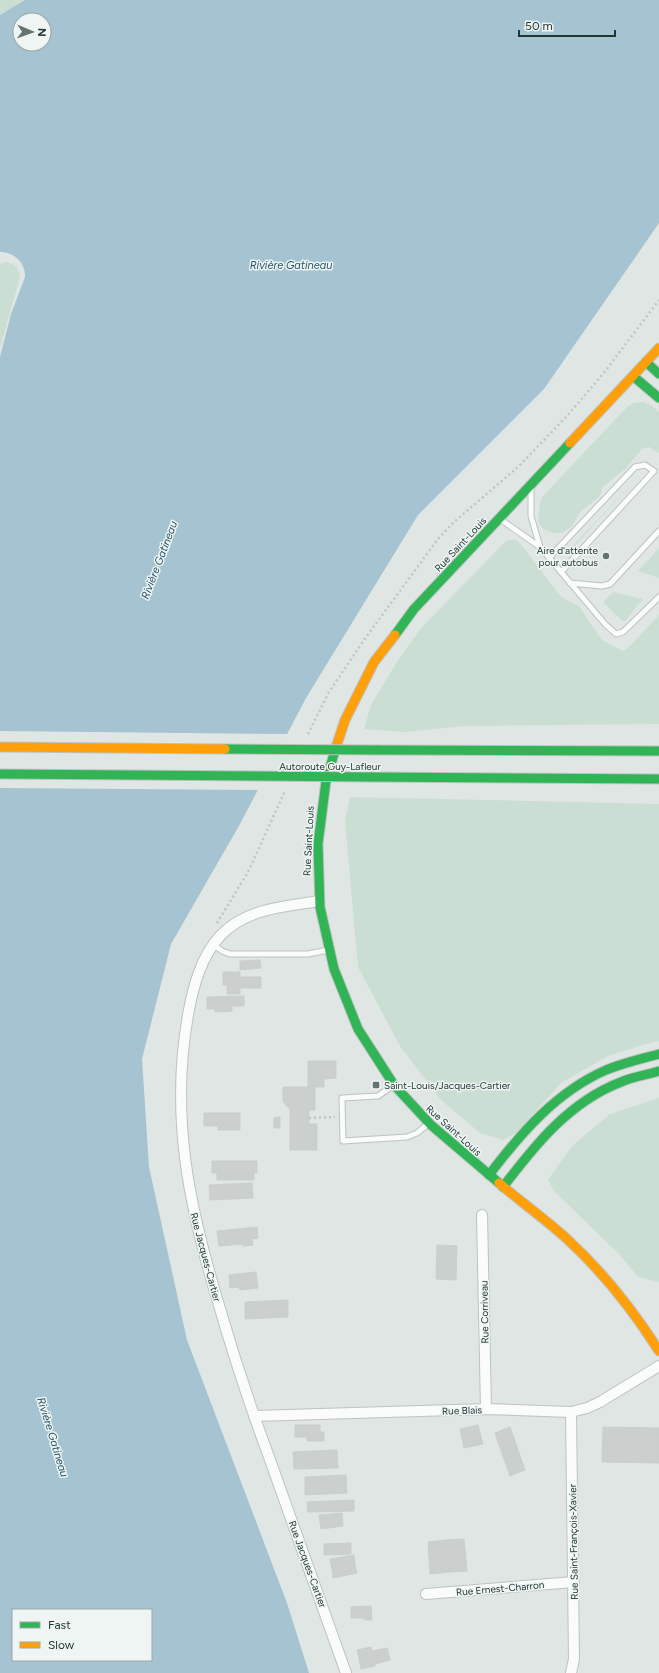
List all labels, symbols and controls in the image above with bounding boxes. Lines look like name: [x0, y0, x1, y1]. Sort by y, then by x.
north arrow: [12, 12, 52, 52]
scale bar: [519, 12, 615, 38]
text: 50 m: [525, 19, 553, 33]
text: N: [35, 28, 48, 37]
water label: Rivière Gatineau: [250, 259, 332, 272]
street label: Rue Saint-Louis: [432, 514, 489, 575]
water label: Rivière Gatineau: [139, 519, 180, 601]
place label: Aire d'attente pour autobus: [537, 544, 599, 569]
marker: Aire d'attente pour autobus: [601, 551, 611, 561]
street label: Autoroute Guy-Lafleur: [279, 760, 381, 773]
street label: Rue Saint-Louis: [300, 805, 317, 877]
place label: Saint-Louis/Jacques-Cartier: [384, 1079, 511, 1092]
marker: Saint-Louis/Jacques-Cartier: [371, 1080, 381, 1090]
street label: Rue Saint-Louis: [423, 1102, 484, 1159]
street label: Rue Jacques-Cartier: [187, 1211, 224, 1304]
street label: Rue Corriveau: [477, 1280, 492, 1344]
water label: Rivière Gatineau: [34, 1396, 71, 1479]
street label: Rue Blais: [442, 1403, 483, 1418]
street label: Rue Saint-François-Xavier: [566, 1483, 581, 1600]
street label: Rue Jacques-Cartier: [286, 1519, 330, 1610]
street label: Rue Ernest-Charron: [455, 1578, 545, 1599]
legend: [12, 1609, 152, 1661]
text: Fast: [48, 1618, 71, 1632]
text: Slow: [48, 1638, 75, 1652]

